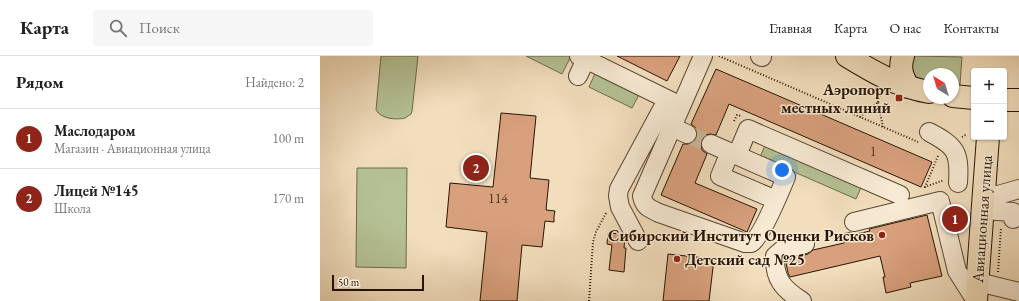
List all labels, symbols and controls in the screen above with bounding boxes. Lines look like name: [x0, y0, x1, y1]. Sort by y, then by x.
search box: [93, 10, 373, 46]
text: Карта: [20, 15, 69, 40]
icon: search: [107, 17, 129, 39]
text: Поиск: [139, 18, 180, 37]
text: Главная: [769, 19, 812, 37]
text: Карта: [834, 19, 867, 37]
text: О нас: [889, 19, 921, 37]
text: Контакты: [943, 19, 999, 37]
north arrow: [923, 68, 959, 104]
map controls: [971, 68, 1007, 140]
button: +: [971, 68, 1007, 104]
text: Рядом: [16, 71, 64, 93]
text: Найдено: 2: [245, 74, 304, 91]
place label: Аэропорт местных линий: [781, 79, 892, 118]
marker: Аэропорт местных линий: [894, 93, 904, 103]
button: −: [971, 104, 1007, 140]
text: Маслодаром: [54, 121, 136, 140]
text: 1: [26, 130, 32, 147]
text: 100 m: [273, 130, 304, 147]
text: Магазин · Авиационная улица: [54, 140, 211, 157]
house number: 1: [870, 142, 876, 160]
pin: 2: [463, 153, 489, 183]
street label: Авиационная улица: [967, 154, 997, 285]
your location: [772, 160, 792, 180]
text: Лицей №145: [54, 181, 139, 200]
house number: 114: [488, 189, 508, 207]
text: 2: [26, 190, 32, 207]
text: 170 m: [273, 190, 304, 207]
text: Школа: [54, 200, 91, 217]
pin: 1: [942, 204, 968, 234]
place label: Сибирский Институт Оценки Рисков: [608, 225, 874, 246]
marker: Сибирский Институт Оценки Рисков: [877, 230, 887, 240]
place label: Детский сад №25: [685, 249, 805, 270]
marker: Детский сад №25: [672, 254, 682, 264]
scale bar: [332, 273, 424, 292]
text: 50 m: [338, 275, 359, 289]

